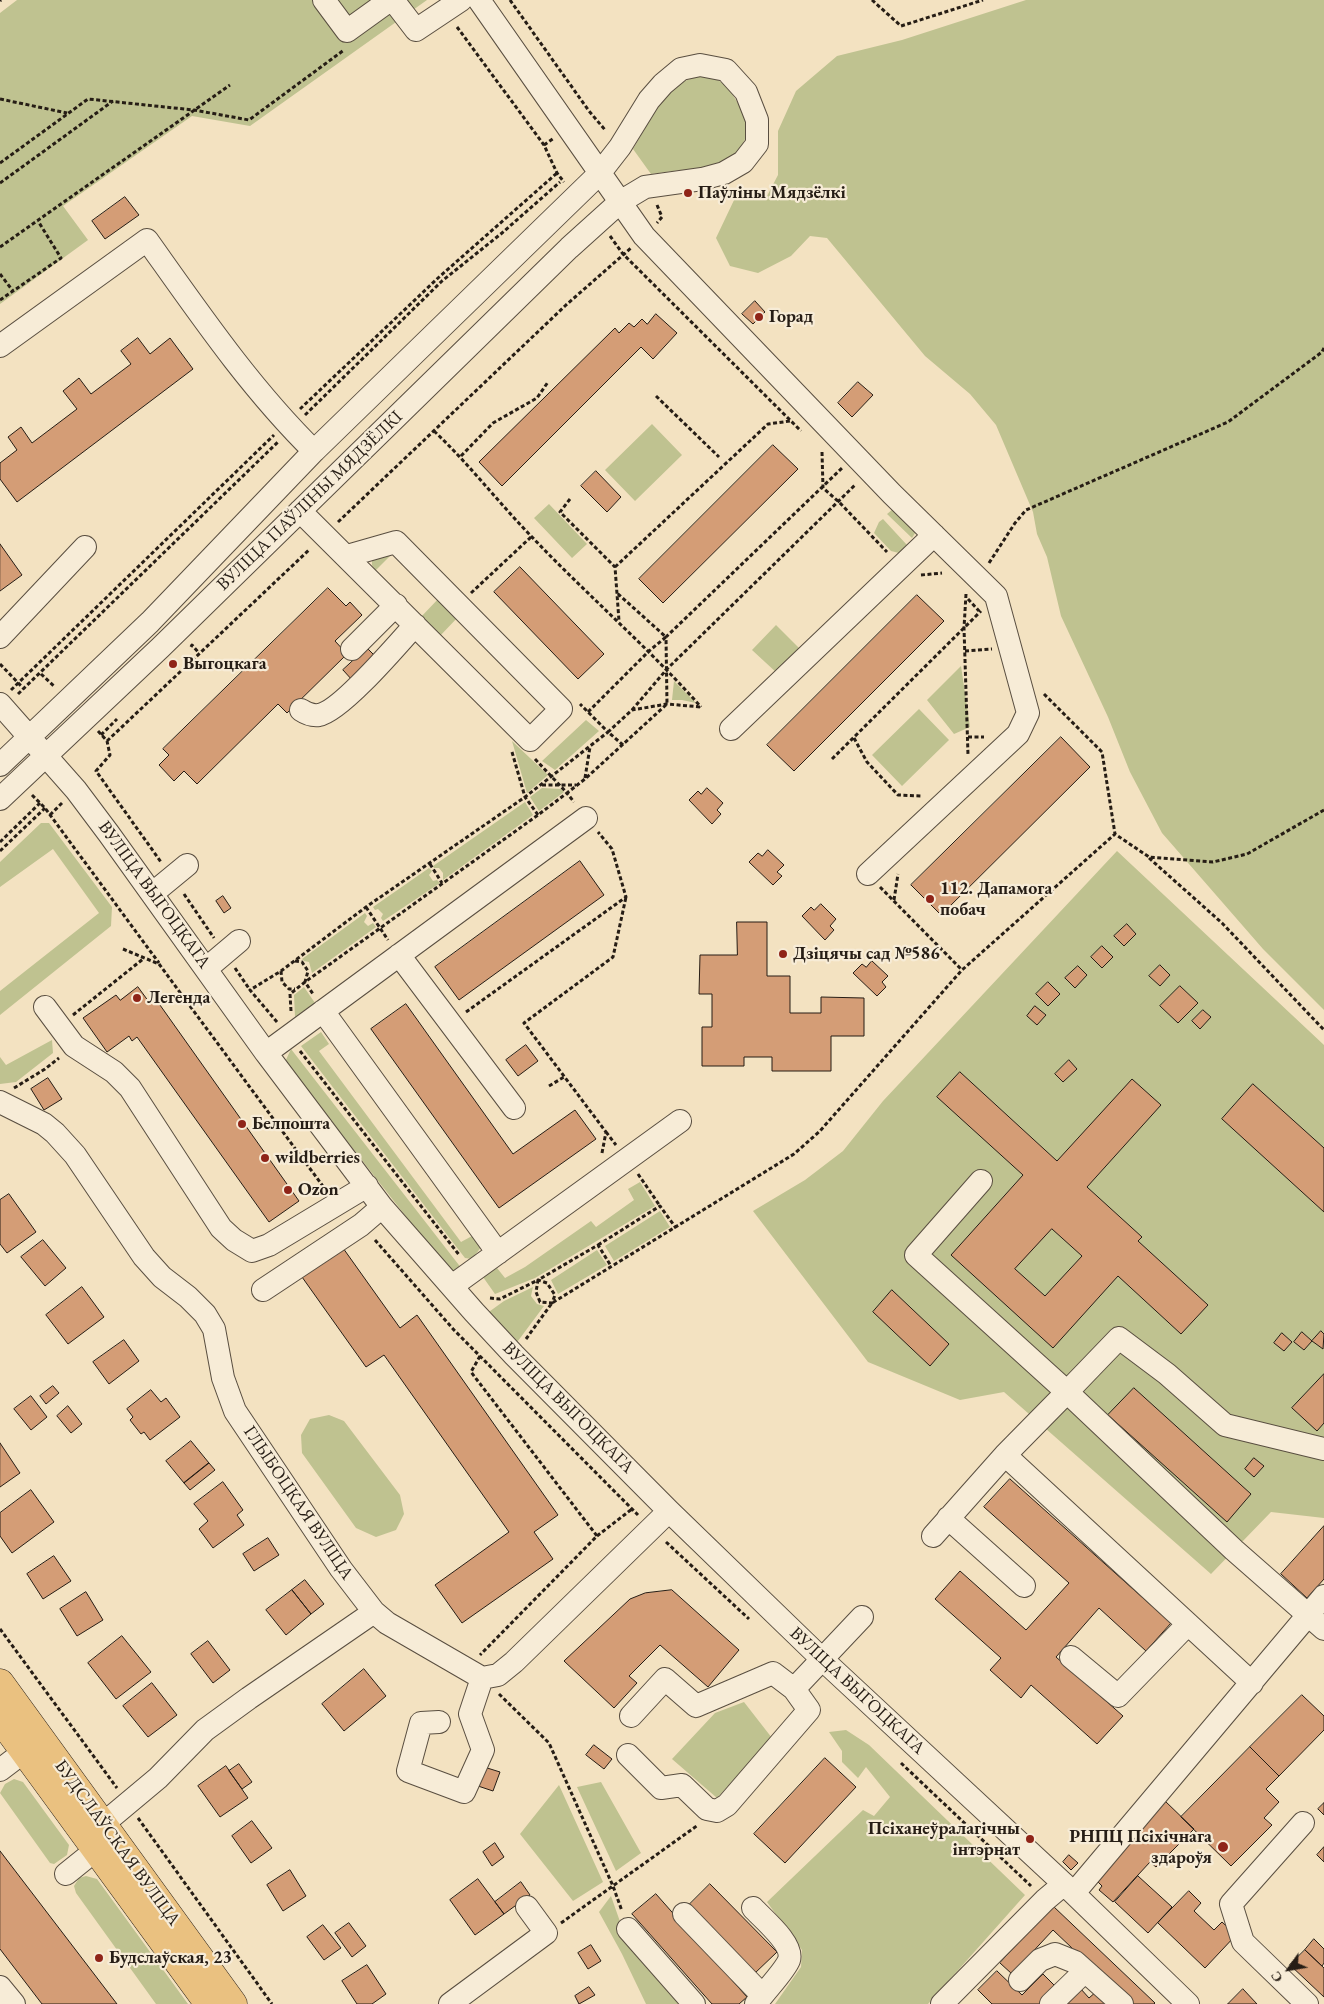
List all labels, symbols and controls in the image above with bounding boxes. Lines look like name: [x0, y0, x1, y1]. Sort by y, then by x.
place label: Паўліны Мядзёлкі: [698, 182, 846, 204]
marker: Паўліны Мядзёлкі: [682, 187, 694, 199]
place label: Горад: [769, 306, 813, 328]
marker: Горад: [753, 311, 765, 323]
street label: ВУЛІЦА ПАЎЛІНЫ МЯДЗЁЛКІ: [213, 406, 407, 596]
place label: Выгоцкага: [183, 653, 267, 675]
marker: Выгоцкага: [167, 658, 179, 670]
street label: ВУЛІЦА ВЫГОЦКАГА: [93, 817, 215, 973]
place label: 112. Дапамога побач: [940, 878, 1052, 921]
marker: 112. Дапамога побач: [924, 893, 936, 905]
place label: Дзіцячы сад №586: [793, 943, 940, 965]
marker: Дзіцячы сад №586: [777, 948, 789, 960]
place label: Легенда: [147, 987, 210, 1009]
marker: Легенда: [131, 992, 143, 1004]
place label: Белпошта: [252, 1113, 330, 1135]
marker: Белпошта: [236, 1118, 248, 1130]
place label: wildberries: [275, 1147, 360, 1169]
marker: wildberries: [259, 1152, 271, 1164]
place label: Ozon: [298, 1179, 339, 1201]
marker: Ozon: [282, 1184, 294, 1196]
street label: ВУЛІЦА ВЫГОЦКАГА: [498, 1338, 638, 1478]
street label: ГЛЫБОЦКАЯ ВУЛІЦА: [238, 1422, 358, 1584]
street label: ВУЛІЦА ВЫГОЦКАГА: [785, 1623, 929, 1759]
street label: БУДСЛАЎСКАЯ ВУЛІЦА: [50, 1756, 184, 1930]
place label: Псіханеўралагічны інтэрнат: [868, 1818, 1020, 1860]
place label: РНПЦ Псіхічнага здароўя: [1069, 1826, 1212, 1868]
marker: Псіханеўралагічны інтэрнат: [1024, 1833, 1036, 1845]
marker: РНПЦ Псіхічнага здароўя: [1216, 1840, 1230, 1854]
north arrow: [1264, 1944, 1314, 1994]
place label: Будслаўская, 23: [109, 1947, 232, 1969]
marker: Будслаўская, 23: [93, 1952, 105, 1964]
text: С: [1266, 1968, 1287, 1986]

